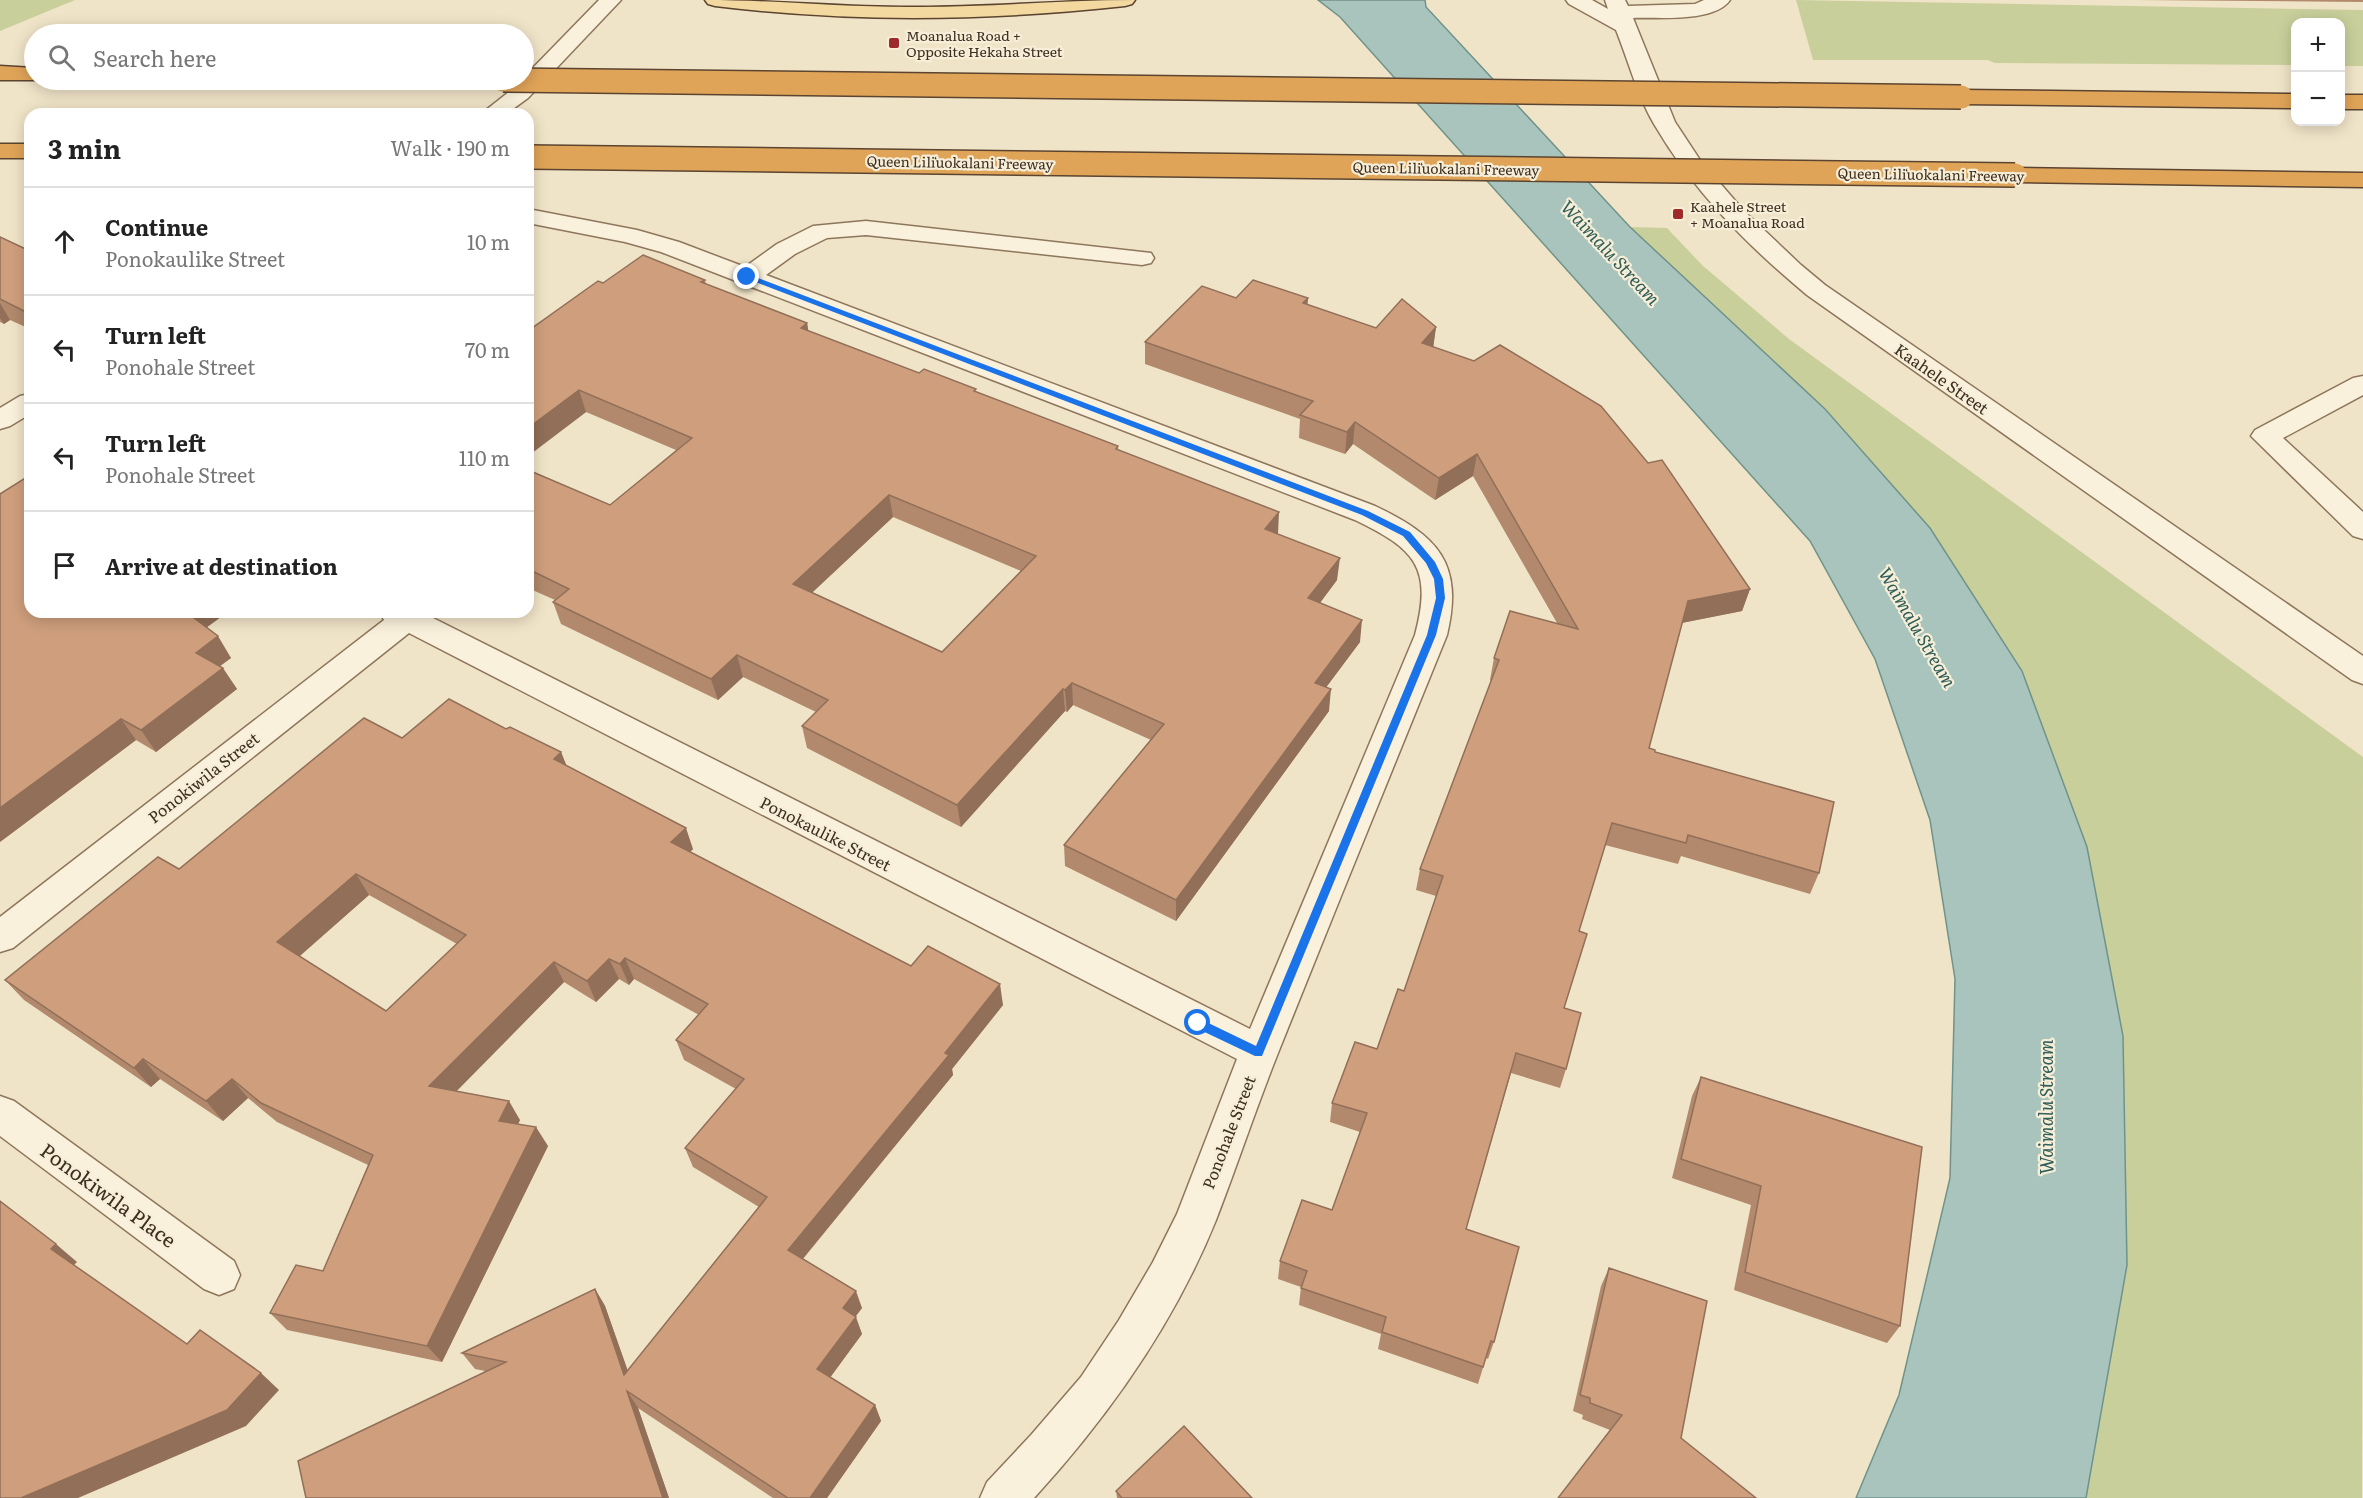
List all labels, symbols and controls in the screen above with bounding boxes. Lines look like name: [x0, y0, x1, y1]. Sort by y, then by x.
map controls: [2291, 18, 2345, 126]
button: +: [2291, 18, 2345, 72]
search box: [24, 24, 534, 90]
place label: Moanalua Road + Opposite Hekaha Street: [906, 25, 1063, 61]
marker: Moanalua Road + Opposite Hekaha Street: [887, 36, 901, 50]
icon: search: [45, 41, 78, 74]
text: Search here: [93, 41, 216, 74]
button: −: [2291, 72, 2345, 126]
text: 3 min: [48, 128, 121, 167]
text: Walk · 190 m: [391, 132, 510, 162]
street label: Queen Liliʻuokalani Freeway: [867, 150, 1054, 174]
street label: Queen Liliʻuokalani Freeway: [1353, 156, 1540, 180]
street label: Queen Liliʻuokalani Freeway: [1838, 162, 2025, 186]
water label: Waimalu Stream: [1555, 193, 1667, 311]
place label: Kaahele Street + Moanalua Road: [1690, 196, 1805, 232]
marker: Kaahele Street + Moanalua Road: [1671, 207, 1685, 221]
text: Continue: [105, 210, 208, 243]
icon: ahead: [48, 225, 81, 258]
text: 10 m: [467, 226, 510, 256]
text: Ponokaulike Street: [105, 243, 285, 273]
route end: [733, 263, 759, 289]
text: Turn left: [105, 318, 206, 351]
icon: left: [48, 333, 81, 366]
text: 70 m: [465, 334, 510, 364]
street label: Kaahele Street: [1890, 337, 1994, 420]
text: Ponohale Street: [105, 351, 255, 381]
text: Turn left: [105, 426, 206, 459]
icon: left: [48, 441, 81, 474]
text: 110 m: [459, 442, 510, 472]
text: Ponohale Street: [105, 459, 255, 489]
icon: arrive: [48, 549, 81, 582]
text: Arrive at destination: [105, 549, 338, 582]
water label: Waimalu Stream: [1873, 562, 1964, 692]
street label: Ponokiwila Street: [142, 726, 264, 828]
street label: Ponokaulike Street: [756, 790, 896, 877]
route start: [1184, 1009, 1210, 1035]
water label: Waimalu Stream: [2032, 1039, 2059, 1175]
street label: Ponohale Street: [1195, 1071, 1261, 1192]
street label: Ponokiwila Place: [35, 1134, 183, 1254]

